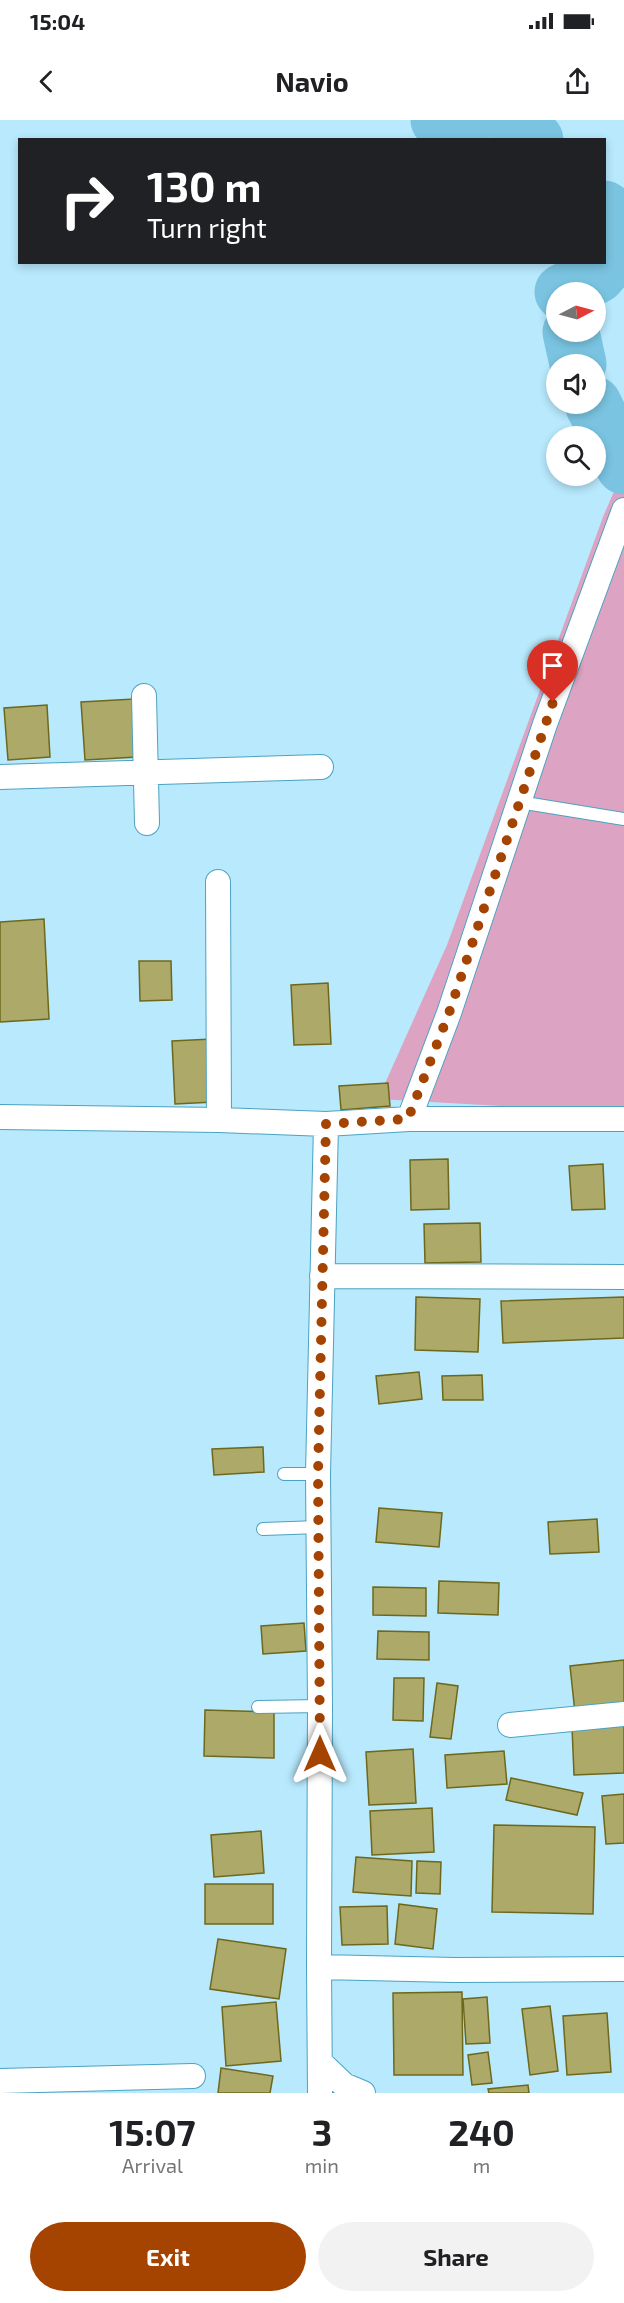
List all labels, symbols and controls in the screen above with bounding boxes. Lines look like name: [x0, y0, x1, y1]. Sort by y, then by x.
text: 15:04: [30, 8, 85, 34]
icon: back: [30, 65, 63, 98]
text: Navio: [275, 65, 349, 97]
icon: share: [561, 65, 594, 98]
text: 130 m: [147, 160, 262, 210]
icon: right: [48, 162, 126, 240]
text: Turn right: [147, 211, 267, 243]
north arrow: [546, 282, 606, 342]
map controls: [546, 282, 606, 486]
button: sound: [546, 354, 606, 414]
button: search: [546, 426, 606, 486]
pin: [527, 640, 578, 702]
icon: arrive: [536, 649, 569, 682]
position arrow: [288, 1722, 352, 1786]
text: 15:07: [109, 2110, 196, 2153]
text: 3: [312, 2110, 332, 2153]
text: 240: [448, 2110, 515, 2153]
text: Arrival: [122, 2153, 183, 2177]
text: min: [305, 2153, 339, 2177]
text: m: [473, 2153, 490, 2177]
button: Exit: [30, 2222, 306, 2291]
button: Share: [318, 2222, 594, 2291]

